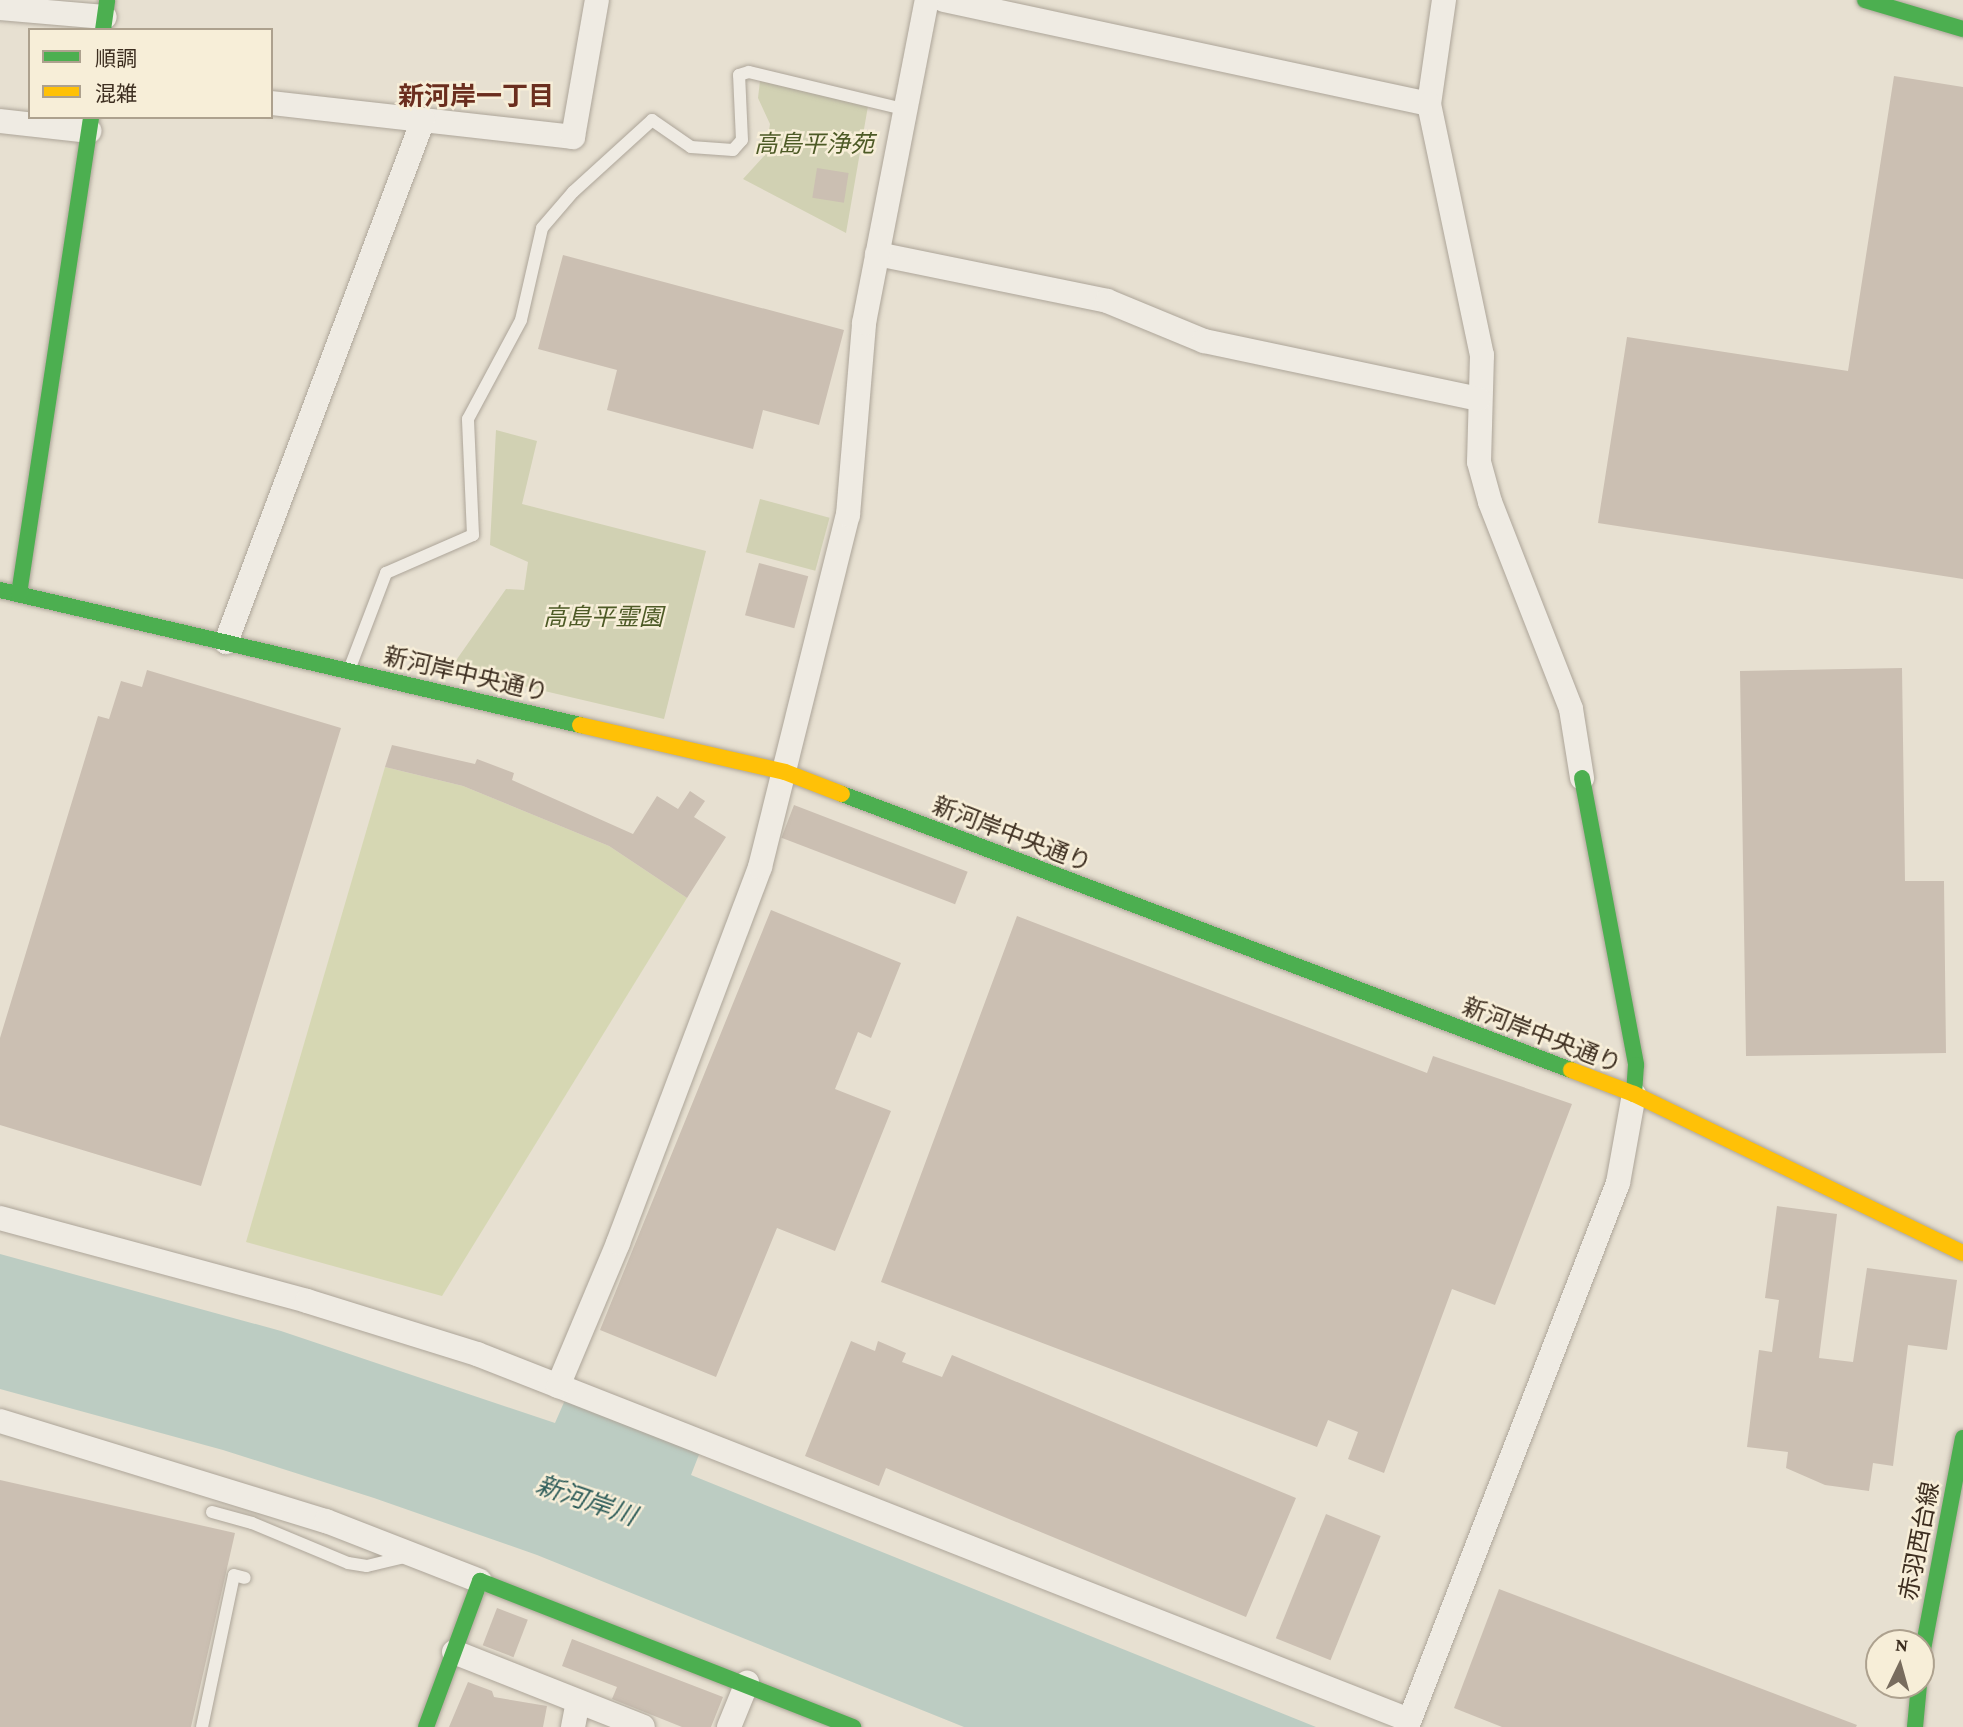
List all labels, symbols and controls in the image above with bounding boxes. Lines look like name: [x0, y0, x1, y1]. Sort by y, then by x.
legend: [28, 28, 273, 119]
text: 順調: [95, 47, 137, 71]
district label: 新河岸一丁目: [398, 81, 554, 113]
text: 混雑: [95, 82, 137, 106]
park label: 高島平浄苑: [754, 130, 874, 158]
park label: 高島平霊園: [543, 603, 663, 631]
street label: 新河岸中央通り: [381, 641, 551, 707]
street label: 新河岸中央通り: [928, 790, 1096, 878]
street label: 新河岸中央通り: [1458, 991, 1626, 1079]
water label: 新河岸川: [532, 1469, 640, 1533]
street label: 赤羽西台線: [1893, 1479, 1945, 1603]
north arrow: [1865, 1629, 1935, 1699]
text: N: [1894, 1634, 1909, 1656]

